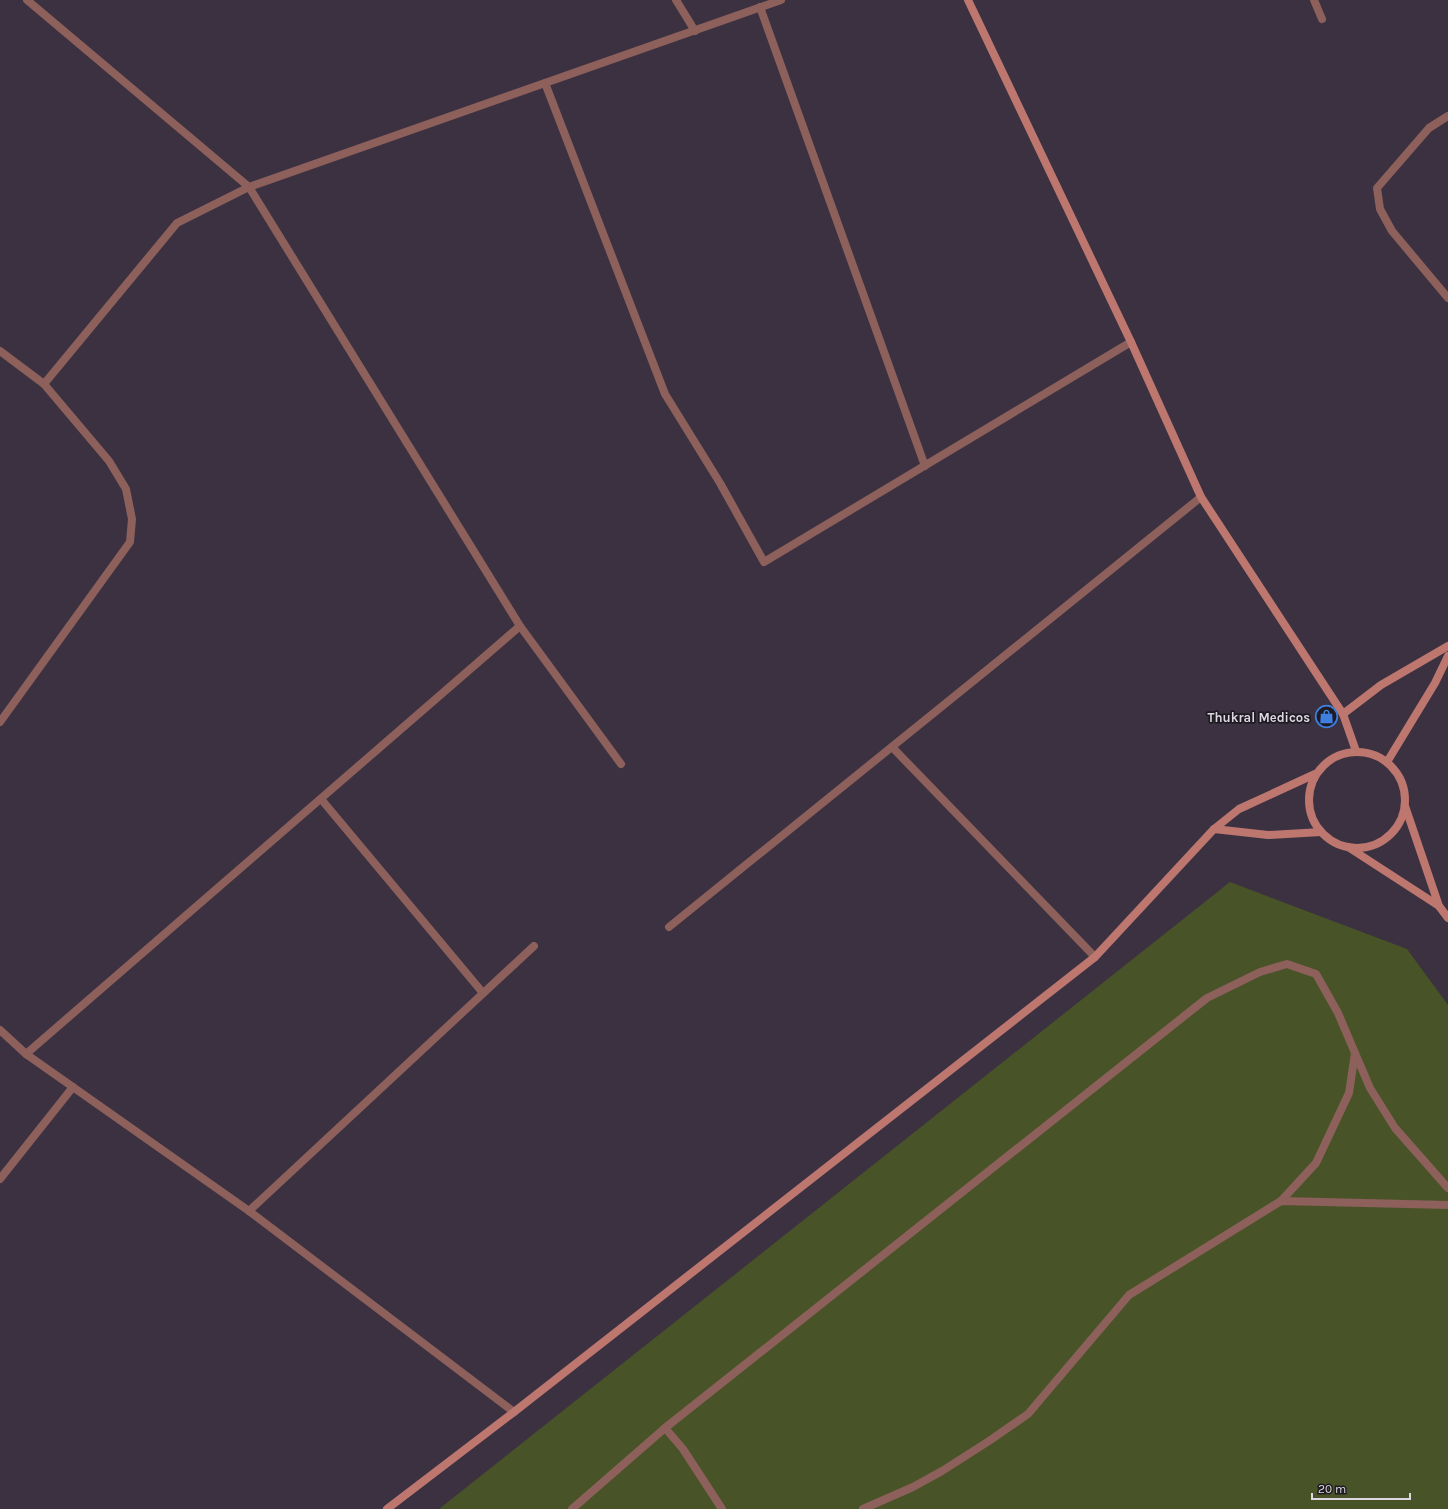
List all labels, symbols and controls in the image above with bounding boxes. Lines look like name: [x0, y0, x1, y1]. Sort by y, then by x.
shop icon: Thukral Medicos: [1313, 704, 1339, 730]
place label: Thukral Medicos: [1208, 710, 1310, 725]
scale bar: [1312, 1475, 1410, 1501]
text: 20 m: [1318, 1482, 1346, 1496]

